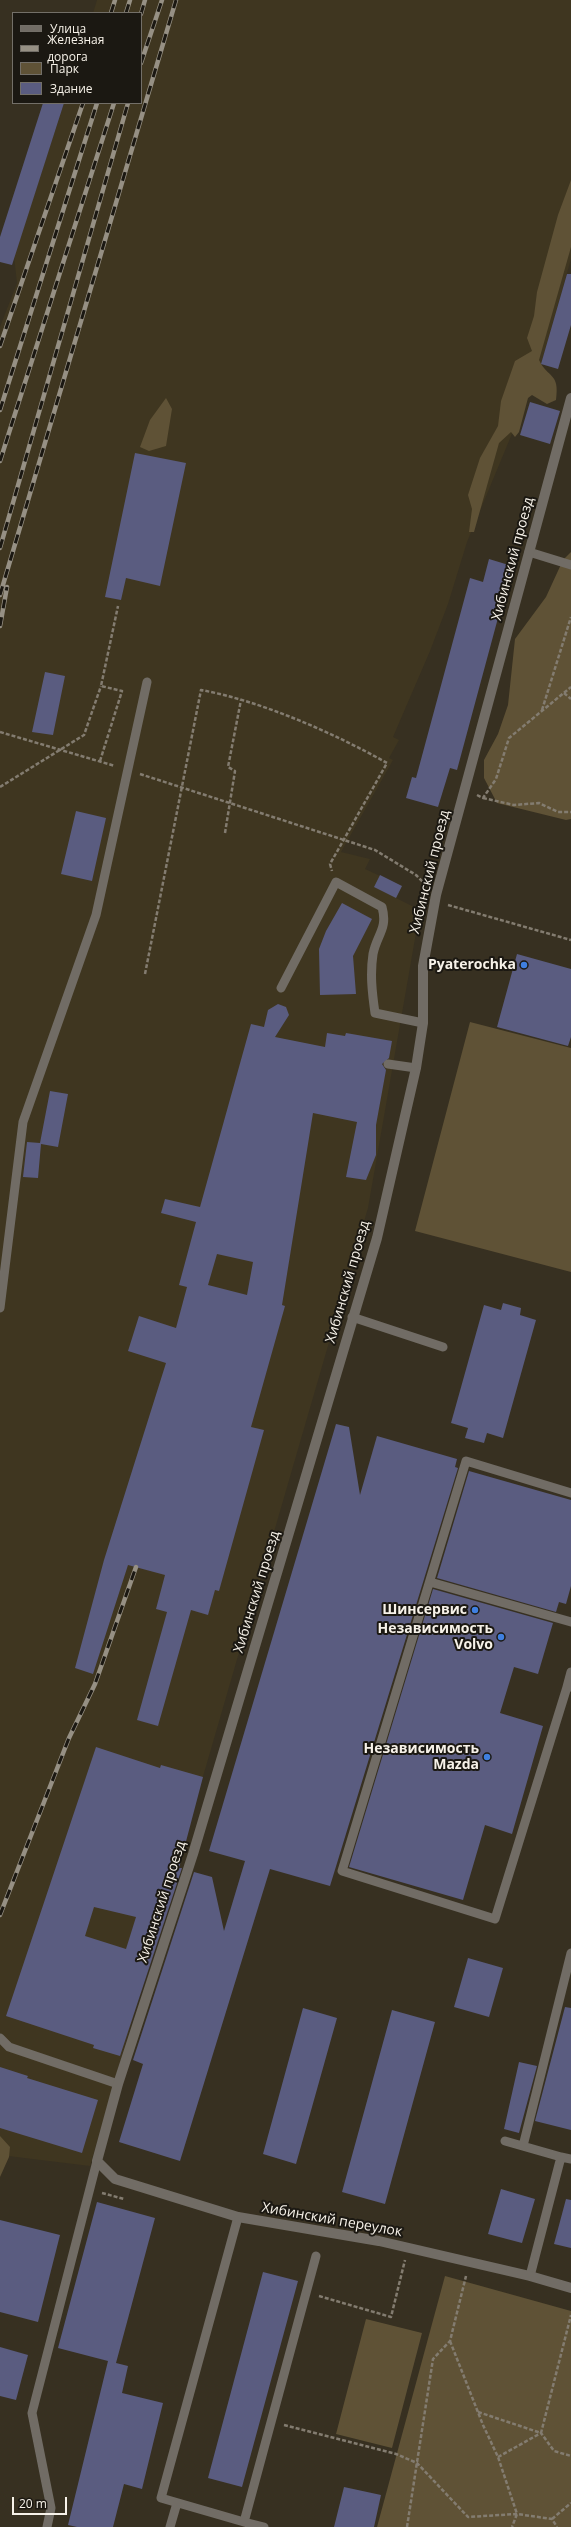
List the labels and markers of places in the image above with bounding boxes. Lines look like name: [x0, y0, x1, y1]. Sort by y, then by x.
place label: Pyaterochka: [428, 957, 516, 973]
marker: Pyaterochka: [519, 960, 529, 970]
place label: Шинсервис: [382, 1602, 467, 1618]
marker: Шинсервис: [470, 1605, 480, 1615]
place label: Независимость Volvo: [378, 1621, 493, 1654]
marker: Независимость Volvo: [496, 1632, 506, 1642]
place label: Независимость Mazda: [364, 1741, 479, 1774]
marker: Независимость Mazda: [482, 1752, 492, 1762]

